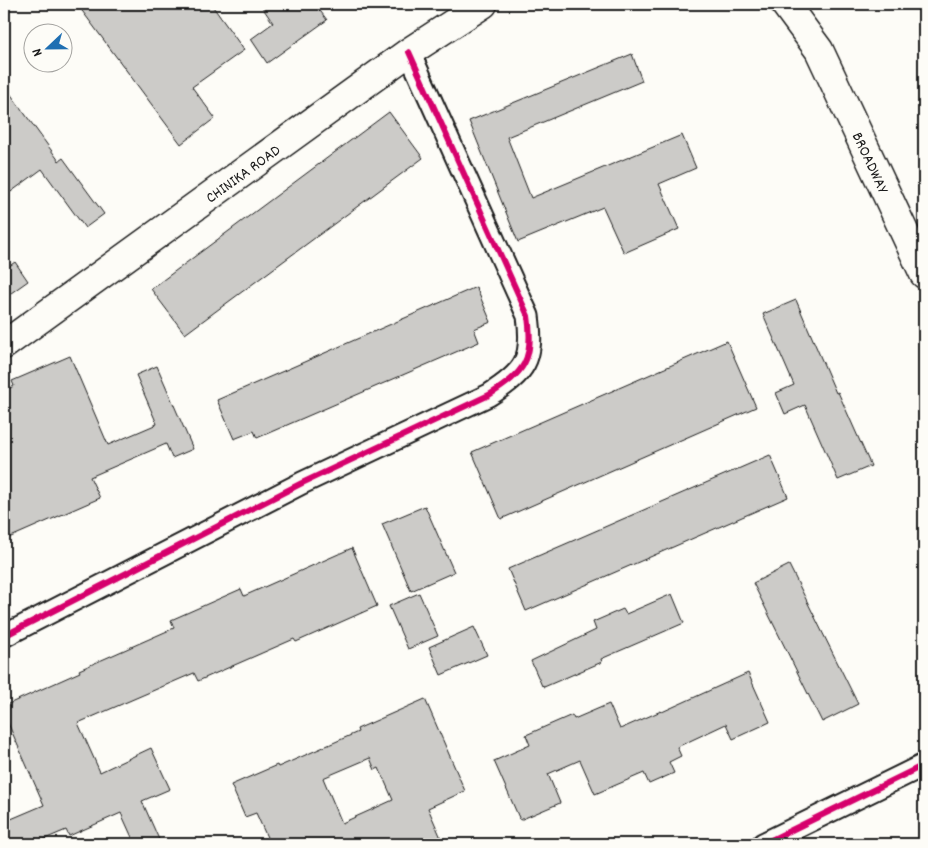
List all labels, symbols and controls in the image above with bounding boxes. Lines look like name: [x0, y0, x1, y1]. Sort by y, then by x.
north arrow: [22, 22, 72, 72]
text: N: [27, 45, 48, 59]
street label: BROADWAY: [845, 129, 894, 199]
street label: CHINIKA ROAD: [201, 140, 286, 210]

